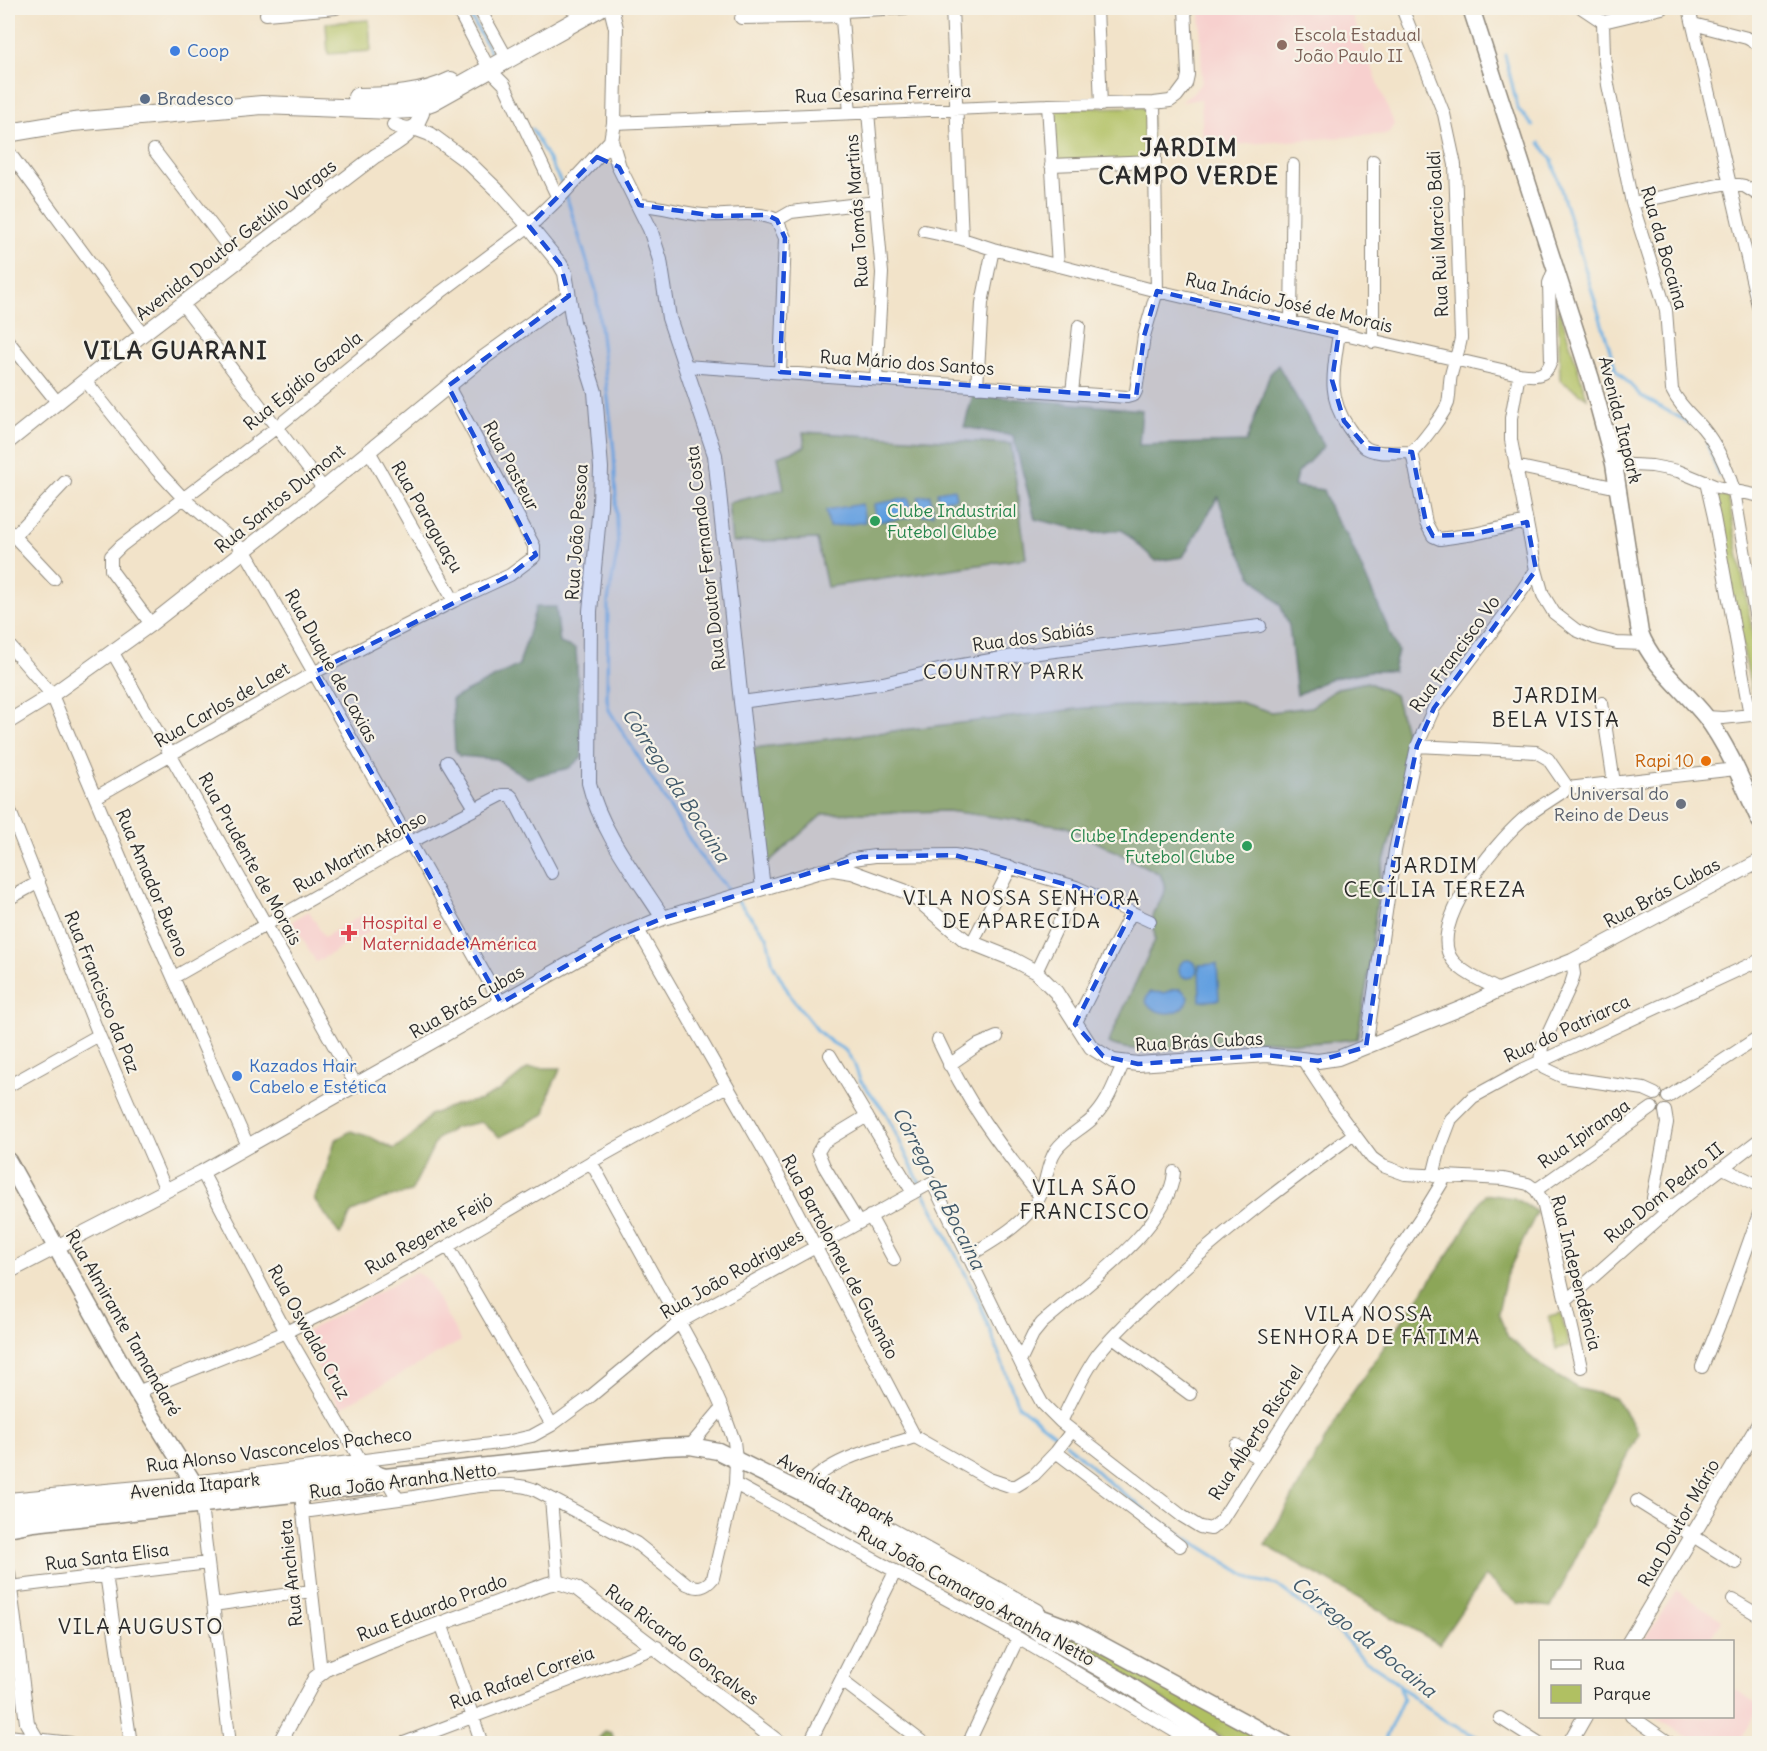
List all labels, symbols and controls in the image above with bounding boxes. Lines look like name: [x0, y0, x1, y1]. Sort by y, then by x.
place label: Escola Estadual João Paulo II: [1294, 23, 1421, 67]
marker: Escola Estadual João Paulo II: [1275, 38, 1289, 52]
place label: Coop: [187, 39, 229, 62]
marker: Coop: [168, 44, 182, 58]
street label: Rua Cesarina Ferreira: [794, 79, 972, 108]
place label: Bradesco: [157, 87, 234, 110]
marker: Bradesco: [138, 92, 152, 106]
district label: JARDIM CAMPO VERDE: [1098, 132, 1280, 190]
street label: Rua Tomás Martins: [840, 133, 873, 289]
street label: Rua Rui Marcio Baldi: [1422, 150, 1453, 318]
street label: Avenida Doutor Getúlio Vargas: [131, 154, 341, 325]
street label: Rua da Bocaina: [1636, 183, 1693, 312]
street label: Rua Inácio José de Morais: [1183, 267, 1395, 338]
street label: Rua Egídio Gazola: [239, 326, 367, 435]
district label: VILA GUARANI: [84, 335, 268, 365]
street label: Rua Mário dos Santos: [819, 345, 995, 380]
street label: Avenida Itapark: [1594, 354, 1647, 486]
street label: Rua Pasteur: [478, 417, 545, 515]
street label: Rua Santos Dumont: [210, 439, 350, 558]
street label: Rua Doutor Fernando Costa: [680, 444, 731, 672]
street label: Rua Paraguaçu: [386, 457, 469, 577]
street label: Rua João Pessoa: [560, 463, 593, 601]
place label: Clube Industrial Futebol Clube: [887, 499, 1017, 543]
marker: Clube Industrial Futebol Clube: [868, 514, 882, 528]
street label: Rua Duque de Caxias: [280, 585, 383, 746]
street label: Rua Francisco Vo: [1404, 591, 1505, 717]
street label: Rua dos Sabiás: [971, 617, 1095, 656]
street label: Rua Carlos de Laet: [150, 657, 293, 753]
district label: COUNTRY PARK: [923, 659, 1085, 684]
district label: JARDIM BELA VISTA: [1492, 682, 1620, 733]
water label: Córrego da Bocaina: [617, 703, 737, 868]
place label: Rapi 10: [1635, 749, 1694, 772]
marker: Rapi 10: [1699, 754, 1713, 768]
street label: Rua Prudente de Morais: [193, 768, 308, 949]
place label: Universal do Reino de Deus: [1554, 782, 1669, 826]
marker: Universal do Reino de Deus: [1674, 797, 1688, 811]
street label: Rua Amador Bueno: [111, 805, 194, 960]
street label: Rua Martin Afonso: [289, 805, 431, 898]
place label: Clube Independente Futebol Clube: [1070, 824, 1235, 868]
marker: Clube Independente Futebol Clube: [1240, 839, 1254, 853]
district label: JARDIM CECÍLIA TEREZA: [1343, 852, 1527, 903]
street label: Rua Brás Cubas: [1600, 852, 1724, 933]
district label: VILA NOSSA SENHORA DE APARECIDA: [903, 885, 1141, 933]
street label: Rua Francisco da Paz: [59, 907, 146, 1077]
place label: Hospital e Maternidade América: [362, 911, 537, 955]
marker: Hospital e Maternidade América: [340, 924, 358, 942]
street label: Rua Brás Cubas: [405, 959, 528, 1044]
street label: Rua do Patriarca: [1500, 989, 1633, 1068]
street label: Rua Brás Cubas: [1134, 1027, 1264, 1056]
place label: Kazados Hair Cabelo e Estética: [249, 1054, 387, 1098]
marker: Kazados Hair Cabelo e Estética: [230, 1069, 244, 1083]
street label: Rua Ipiranga: [1533, 1094, 1634, 1174]
water label: Córrego da Bocaina: [888, 1102, 992, 1275]
street label: Rua Dom Pedro II: [1599, 1137, 1728, 1248]
street label: Rua Bartolomeu de Gusmão: [777, 1150, 904, 1363]
district label: VILA SÃO FRANCISCO: [1019, 1174, 1151, 1225]
street label: Rua Regente Feijó: [361, 1188, 497, 1280]
street label: Rua Independência: [1546, 1193, 1607, 1353]
street label: Rua João Rodrigues: [656, 1223, 808, 1324]
street label: Rua Almirante Tamandaré: [61, 1225, 186, 1420]
street label: Rua Oswaldo Cruz: [263, 1261, 356, 1403]
district label: VILA NOSSA SENHORA DE FÁTIMA: [1257, 1301, 1481, 1349]
street label: Rua Alberto Rischel: [1203, 1361, 1308, 1505]
street label: Rua Alonso Vasconcelos Pacheco: [145, 1422, 413, 1477]
street label: Avenida Itapark: [774, 1448, 899, 1531]
street label: Rua Doutor Mário: [1633, 1455, 1724, 1591]
street label: Rua João Aranha Netto: [308, 1458, 498, 1503]
street label: Avenida Itapark: [129, 1467, 261, 1504]
street label: Rua Anchieta: [273, 1518, 308, 1628]
street label: Rua João Camargo Aranha Netto: [853, 1520, 1099, 1671]
street label: Rua Santa Elisa: [44, 1537, 170, 1576]
street label: Rua Eduardo Prado: [353, 1568, 510, 1647]
water label: Córrego da Bocaina: [1287, 1571, 1443, 1704]
street label: Rua Ricardo Gonçalves: [601, 1579, 764, 1710]
district label: VILA AUGUSTO: [58, 1613, 224, 1640]
legend: [1539, 1640, 1734, 1718]
street label: Rua Rafael Correia: [447, 1641, 597, 1714]
text: Rua: [1593, 1652, 1625, 1675]
text: Parque: [1593, 1682, 1651, 1705]

